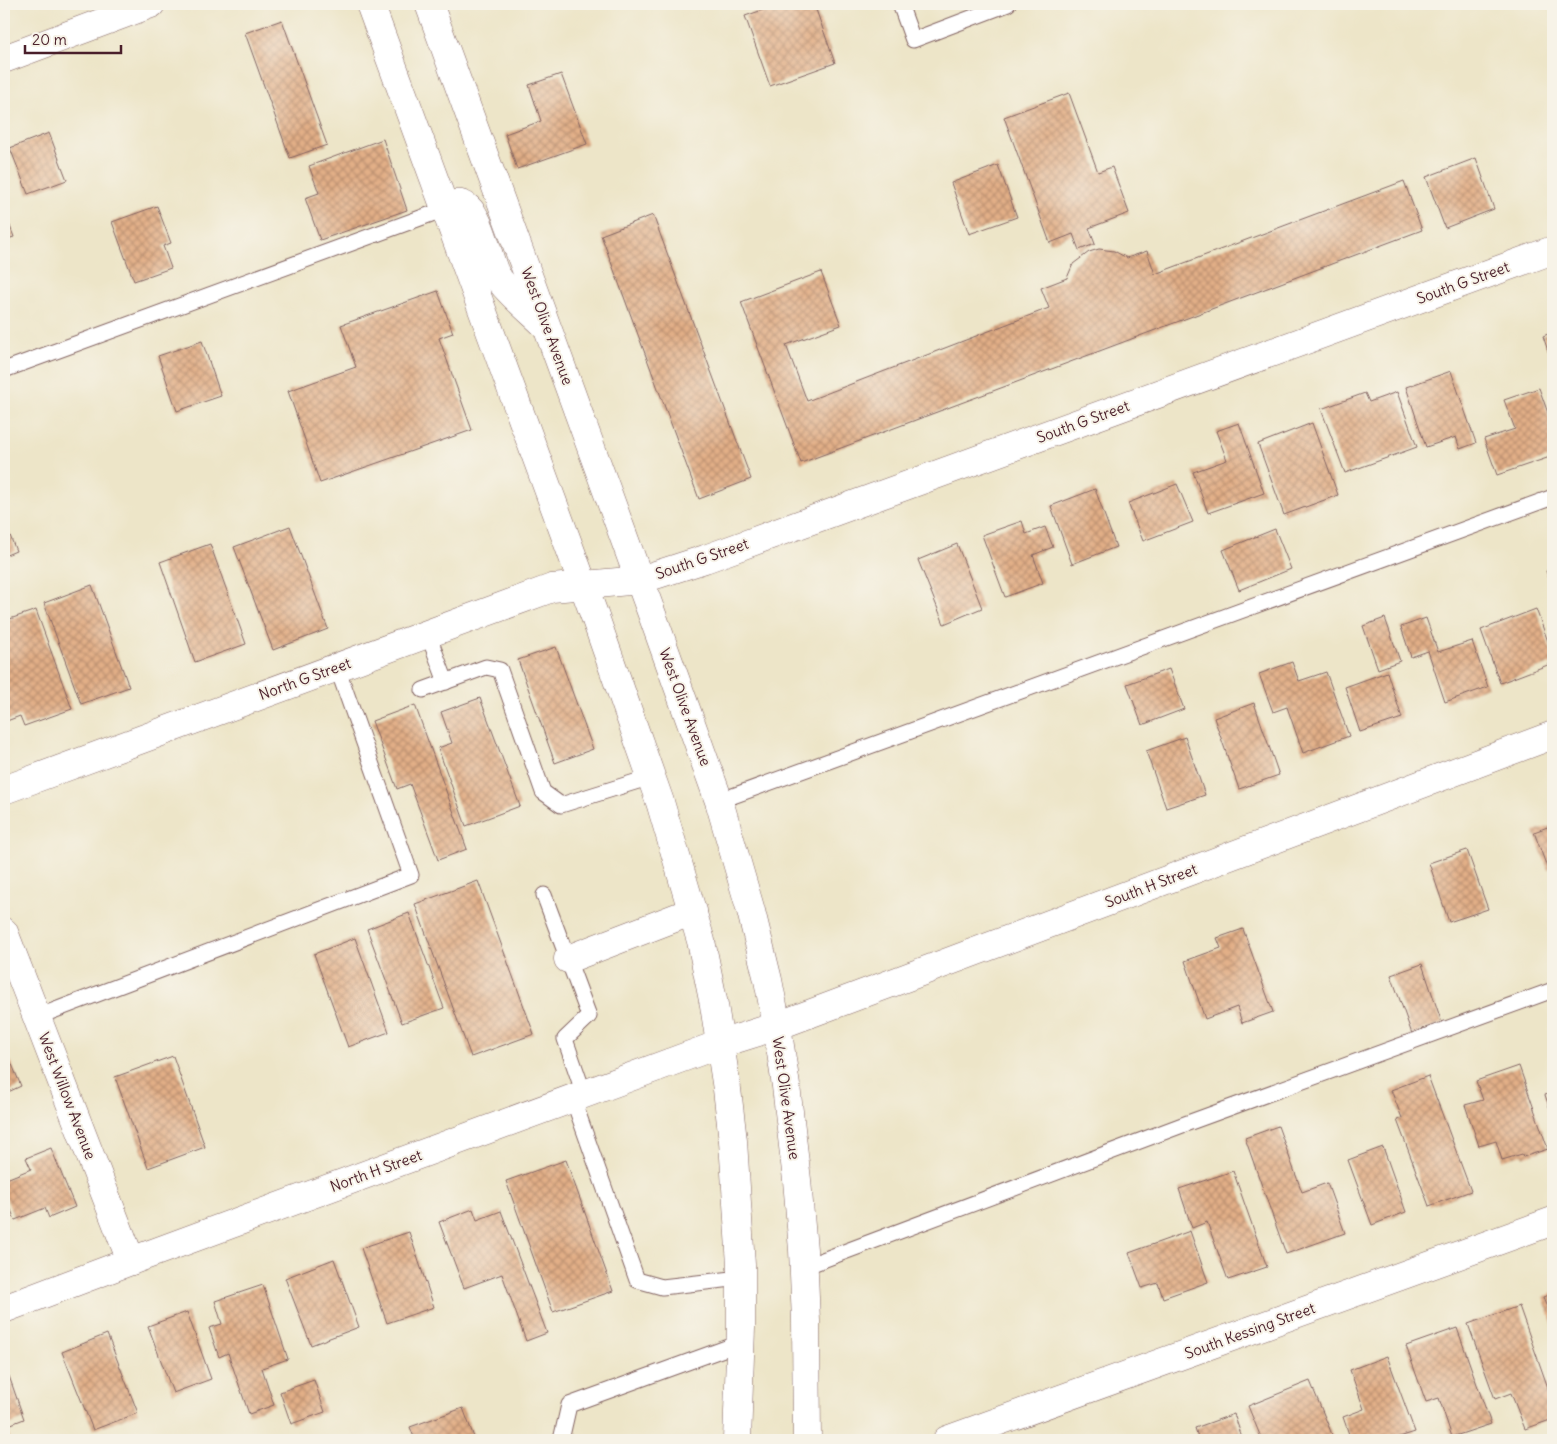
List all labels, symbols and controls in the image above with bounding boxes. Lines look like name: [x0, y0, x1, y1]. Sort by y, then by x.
scale bar: [25, 22, 121, 54]
text: 20 m: [32, 30, 67, 49]
street label: South G Street: [1414, 257, 1512, 308]
street label: West Olive Avenue: [517, 264, 578, 387]
street label: South G Street: [1034, 396, 1132, 447]
street label: South G Street: [653, 534, 751, 583]
street label: West Olive Avenue: [655, 645, 716, 768]
street label: North G Street: [256, 653, 353, 704]
street label: South H Street: [1102, 859, 1200, 912]
street label: West Willow Avenue: [35, 1030, 100, 1162]
street label: West Olive Avenue: [768, 1035, 805, 1161]
street label: North H Street: [327, 1145, 424, 1196]
street label: South Kessing Street: [1182, 1298, 1318, 1363]

